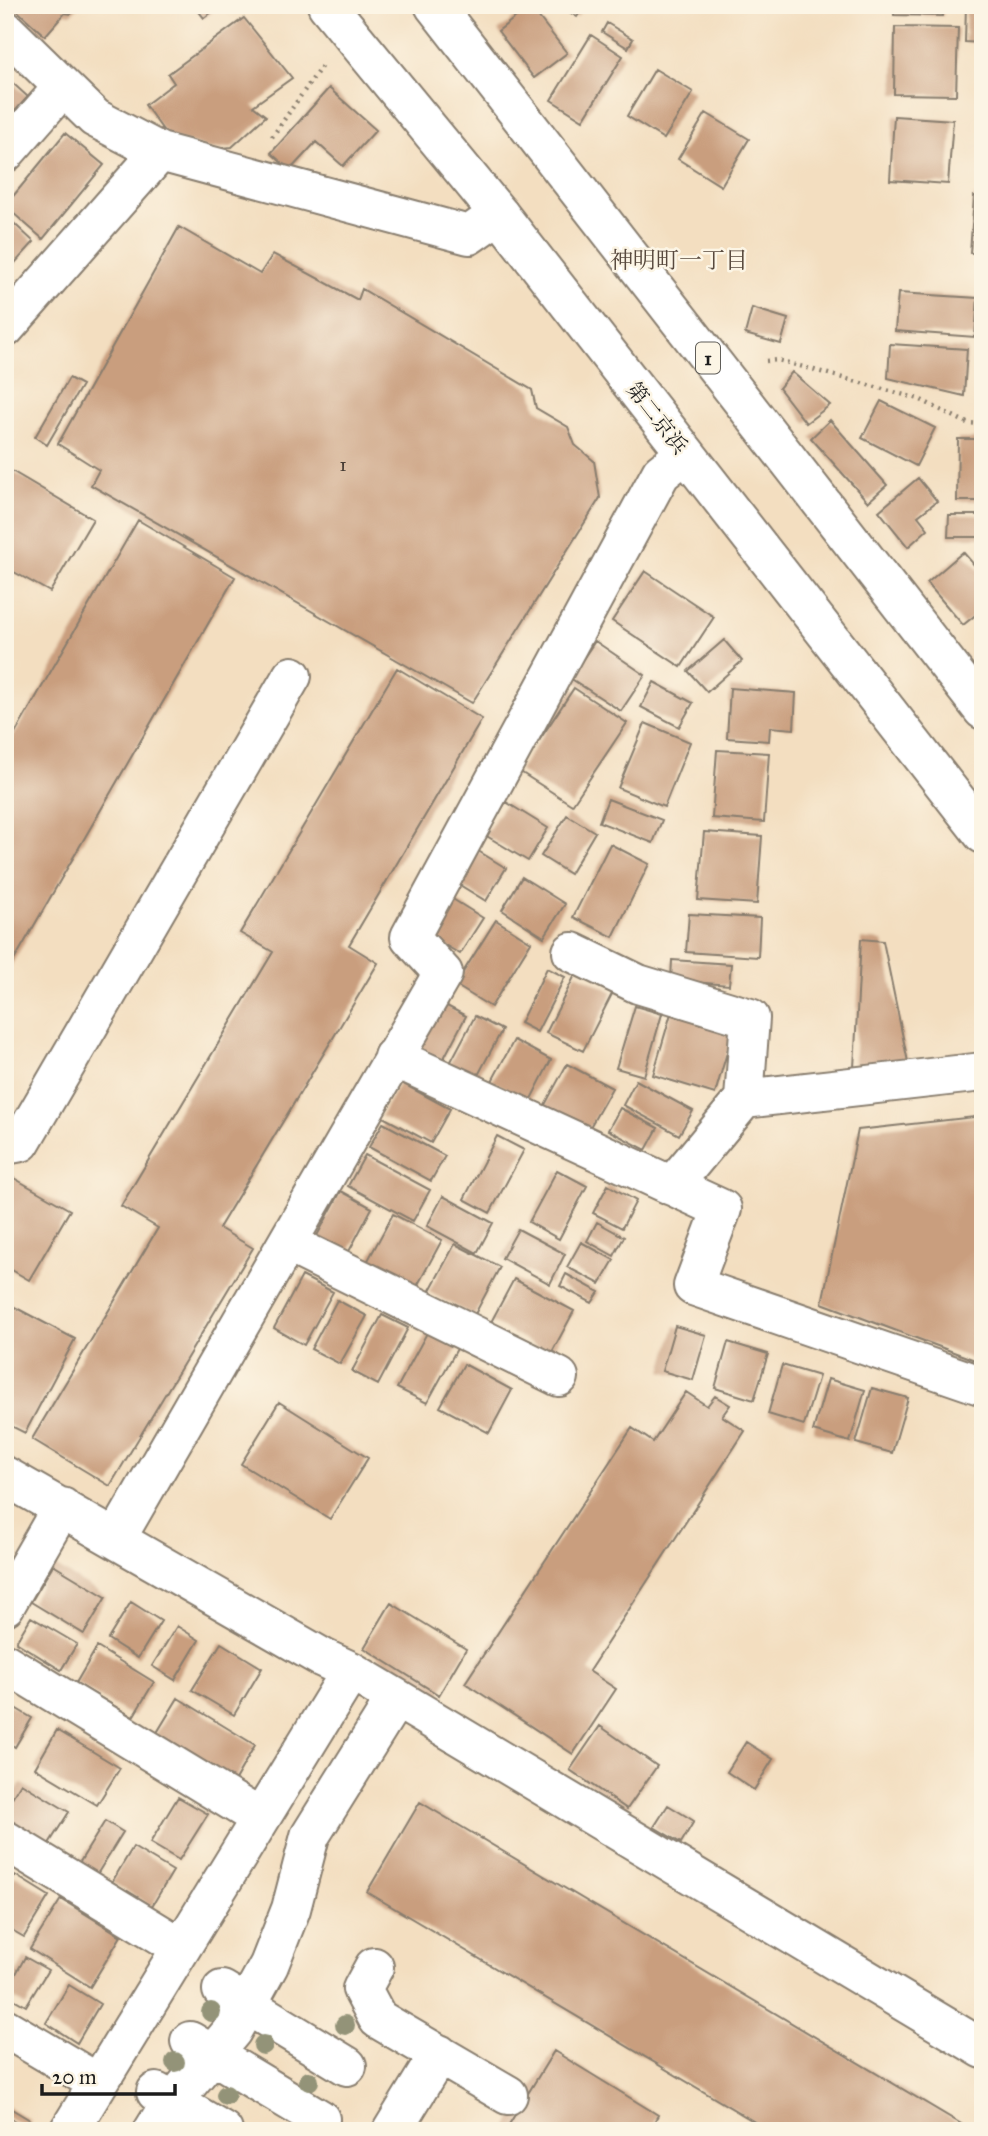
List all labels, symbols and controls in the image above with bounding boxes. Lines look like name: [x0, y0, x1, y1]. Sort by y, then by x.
district label: 神明町一丁目: [610, 246, 748, 274]
road number: 1: [696, 342, 720, 374]
street label: 第二京浜: [621, 377, 693, 459]
house number: 1: [339, 454, 347, 476]
scale bar: [42, 2052, 175, 2096]
text: 20 m: [52, 2064, 97, 2090]

